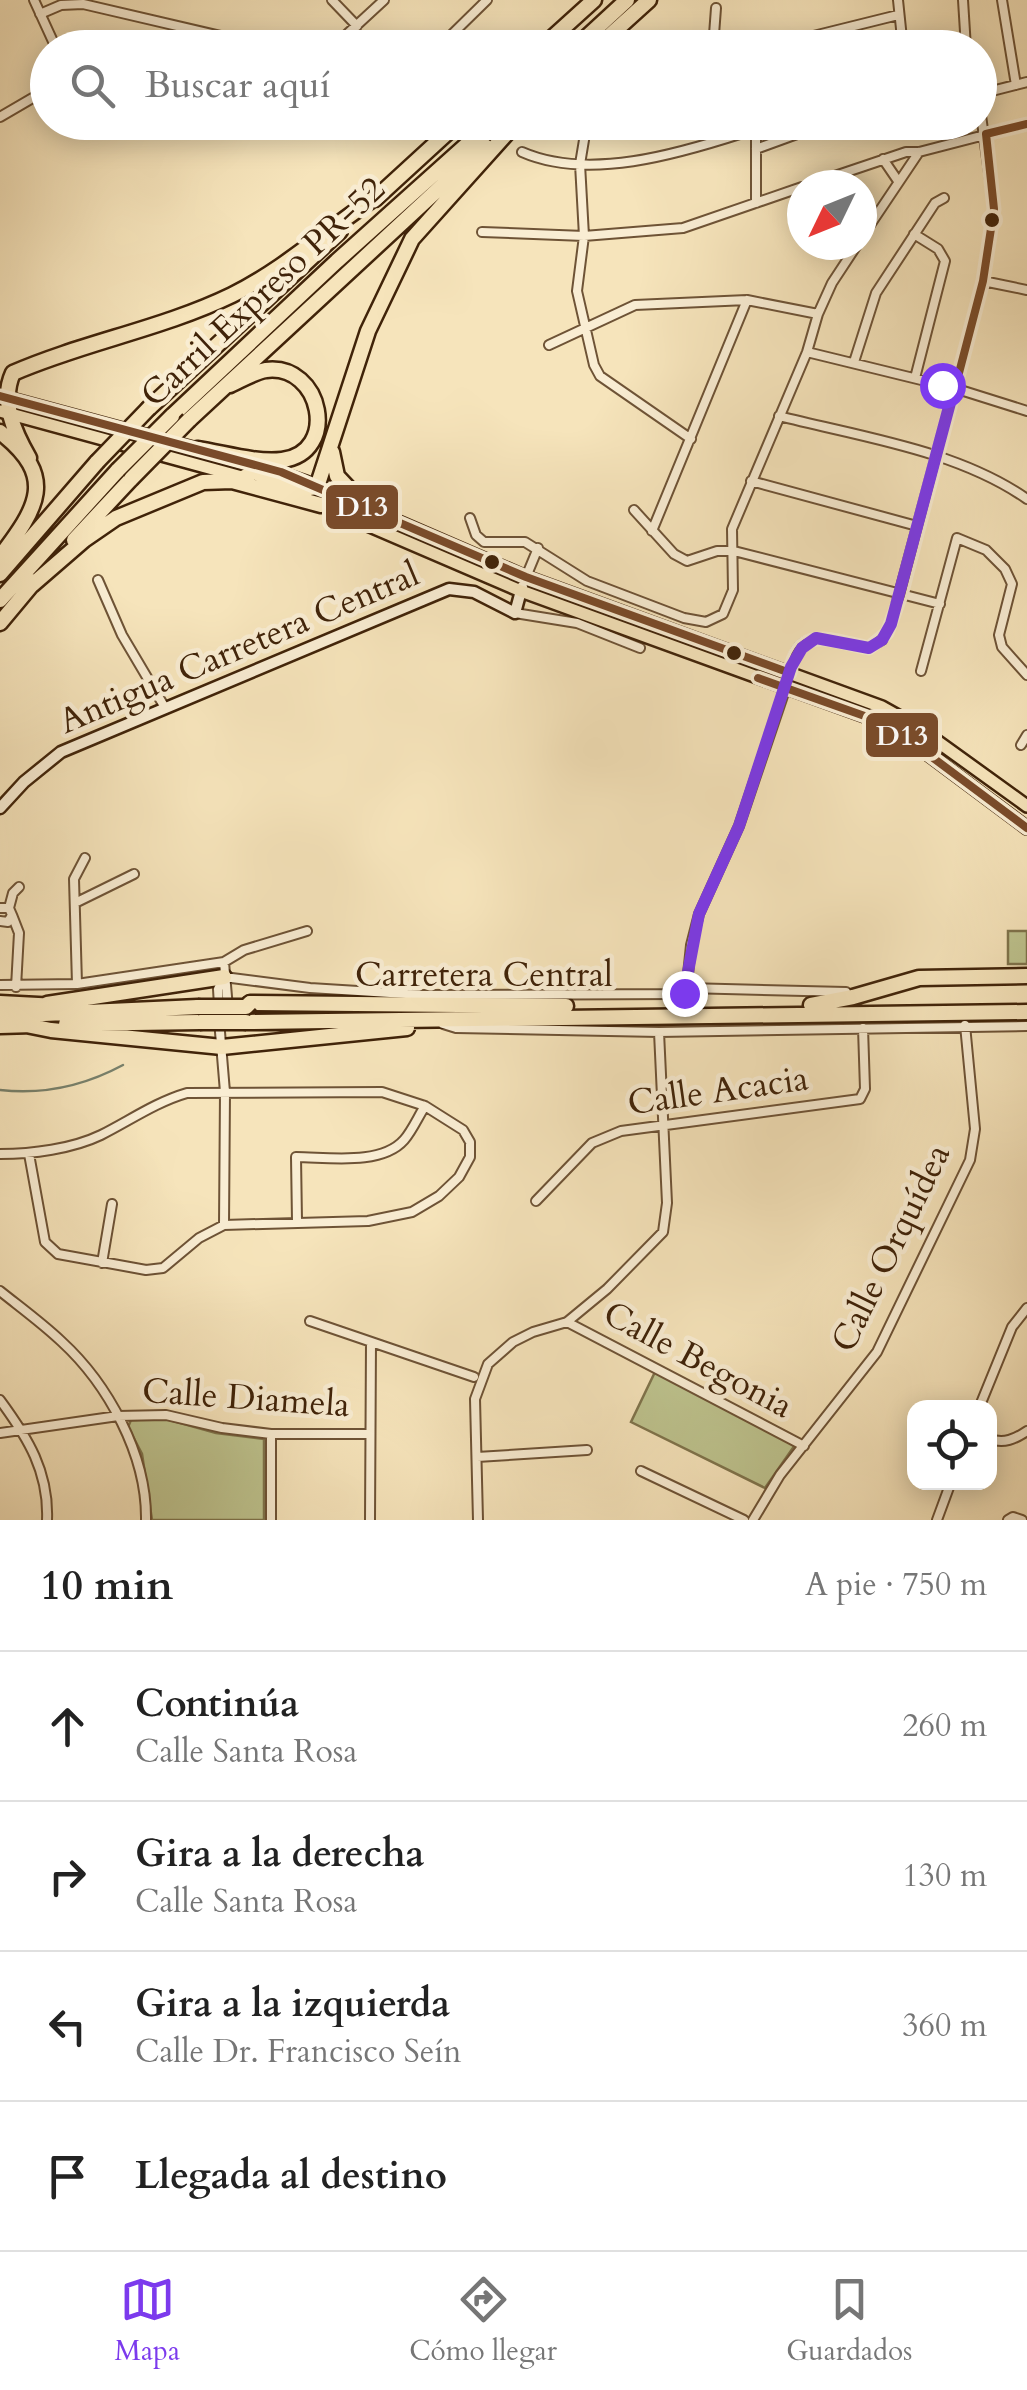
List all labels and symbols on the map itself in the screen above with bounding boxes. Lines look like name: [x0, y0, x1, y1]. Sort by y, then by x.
street label: Carril Expreso PR-52: [130, 166, 396, 418]
north arrow: [787, 170, 877, 260]
unlabelled marker: [982, 210, 1002, 230]
route start: [920, 363, 966, 409]
line badge: D13: [324, 483, 400, 531]
text: D13: [336, 488, 388, 526]
street label: Antigua Carretera Central: [52, 550, 427, 746]
unlabelled marker: [482, 552, 502, 572]
unlabelled marker: [724, 643, 744, 663]
line badge: D13: [864, 711, 940, 759]
text: D13: [876, 717, 928, 755]
street label: Carretera Central: [355, 951, 613, 999]
route end: [662, 971, 708, 1017]
street label: Calle Acacia: [625, 1055, 811, 1127]
street label: Calle Orquídea: [820, 1136, 962, 1360]
street label: Calle Begonia: [595, 1290, 801, 1430]
street label: Calle Diamela: [141, 1367, 351, 1429]

